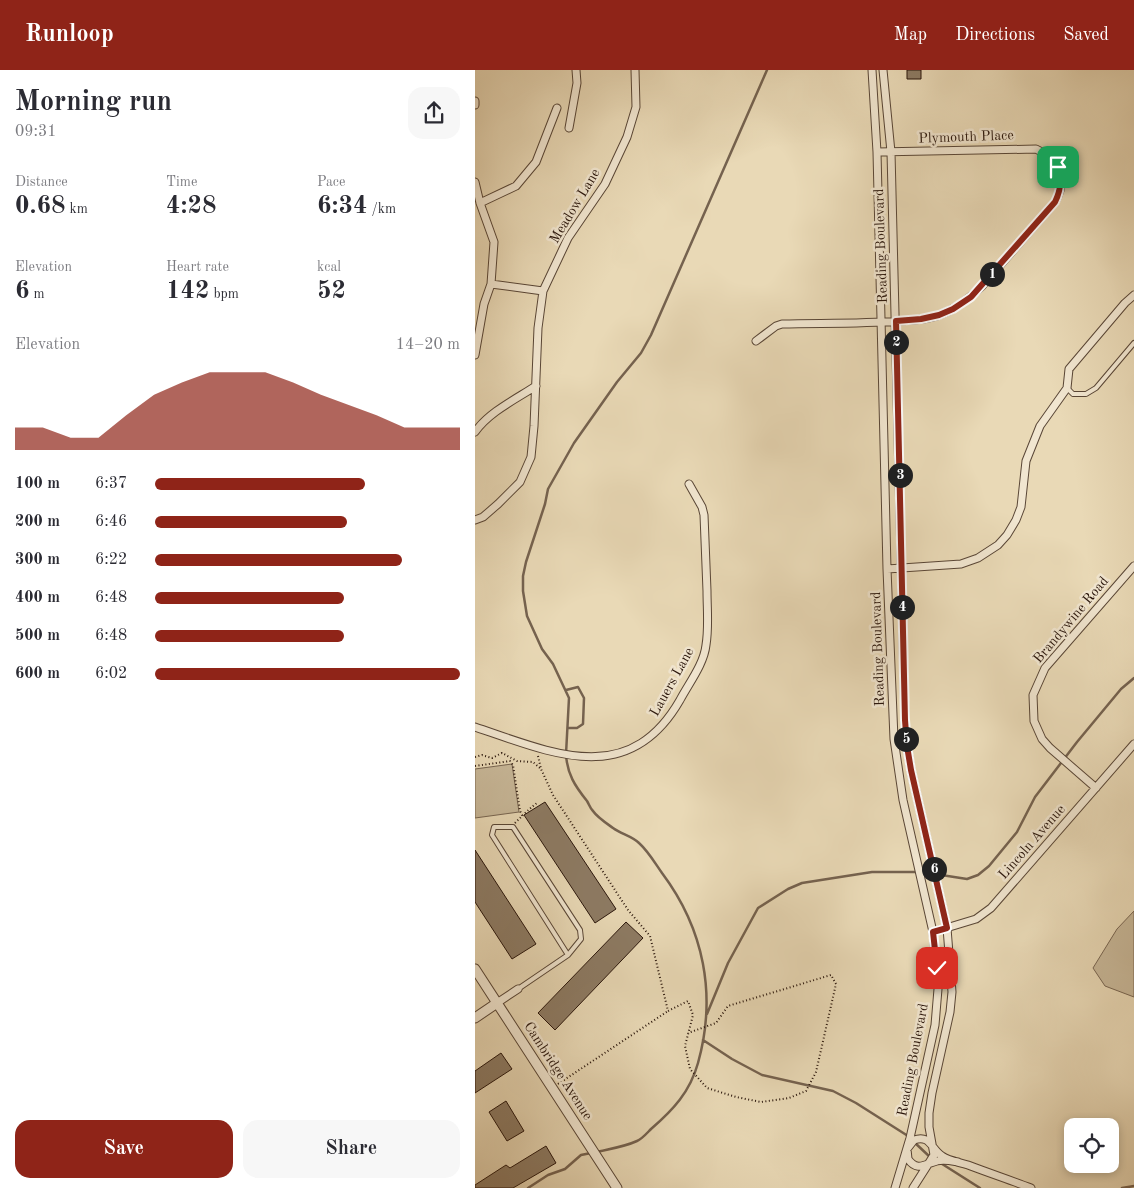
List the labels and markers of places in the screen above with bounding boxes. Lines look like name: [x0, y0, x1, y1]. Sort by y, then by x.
pin: [1037, 146, 1079, 188]
pin: 1: [979, 262, 1005, 286]
pin: 2: [883, 330, 909, 354]
pin: 3: [887, 462, 913, 488]
pin: 4: [889, 594, 915, 620]
pin: 5: [893, 726, 919, 752]
pin: 6: [921, 856, 947, 882]
pin: [916, 947, 958, 989]

